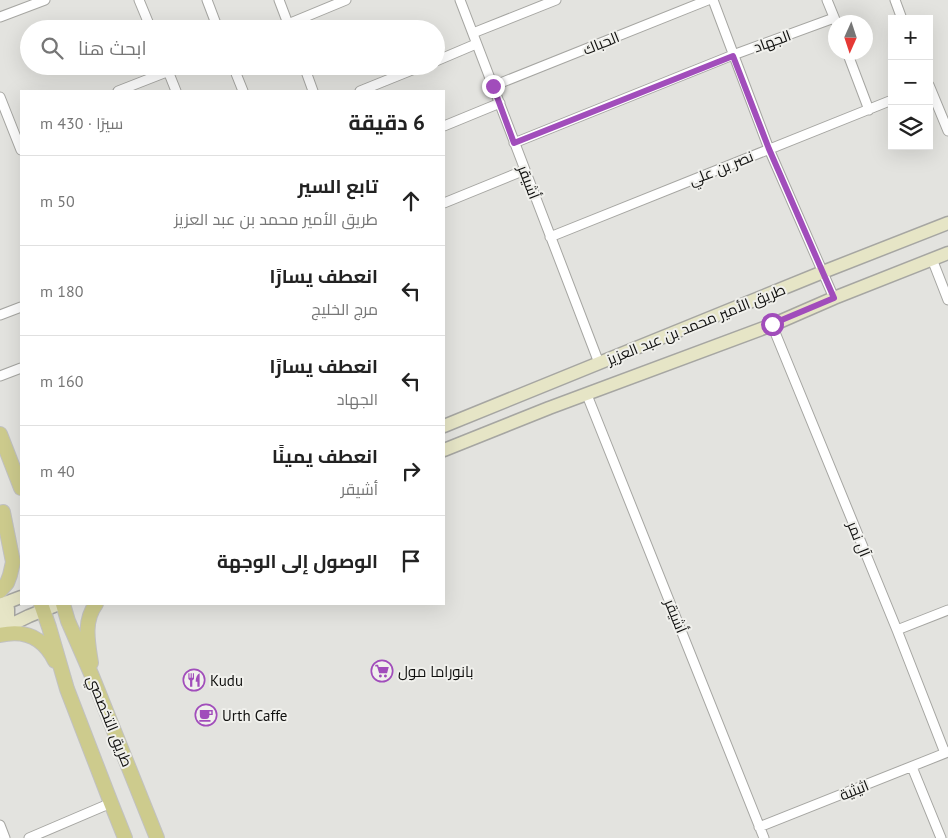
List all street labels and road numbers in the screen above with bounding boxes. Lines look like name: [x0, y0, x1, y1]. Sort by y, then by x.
street label: الجهاد: [751, 25, 794, 57]
street label: الحباك: [580, 27, 622, 59]
street label: نصر بن علي: [686, 146, 757, 192]
street label: أشيقر: [514, 161, 544, 202]
street label: طريق الأمير محمد بن عبد العزيز: [603, 279, 789, 370]
street label: آل نمر: [843, 518, 875, 560]
street label: أشيقر: [660, 595, 691, 636]
street label: طريق التخصصي: [80, 672, 137, 771]
street label: اثيثية: [837, 776, 871, 804]

